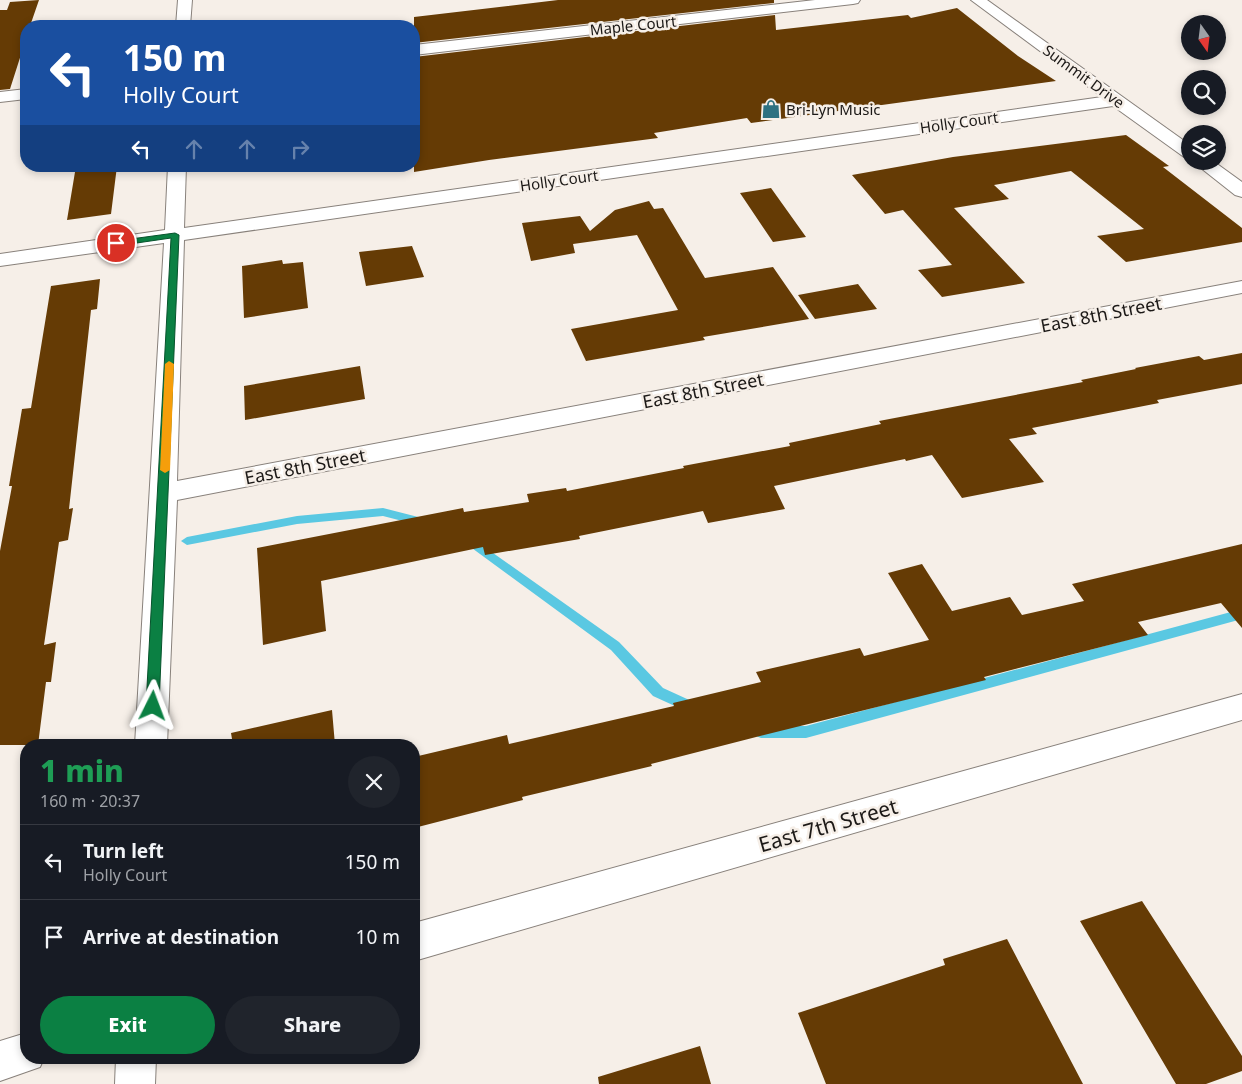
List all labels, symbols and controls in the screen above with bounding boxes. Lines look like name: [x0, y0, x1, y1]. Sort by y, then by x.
street label: Maple Court: [589, 10, 678, 39]
north arrow: [1181, 15, 1226, 60]
map controls: [1181, 15, 1226, 170]
text: 150 m: [123, 34, 226, 81]
icon: left: [40, 40, 105, 105]
street label: Summit Drive: [1039, 40, 1129, 112]
button: search: [1181, 70, 1226, 115]
text: Holly Court: [123, 79, 239, 109]
shop icon: Bri-Lyn Music: [760, 98, 782, 120]
place label: Bri-Lyn Music: [786, 99, 880, 119]
street label: Holly Court: [919, 107, 1000, 137]
button: layers: [1181, 125, 1226, 170]
icon: left: [127, 135, 155, 163]
icon: ahead: [180, 135, 208, 163]
icon: ahead: [233, 135, 261, 163]
icon: right: [286, 135, 314, 163]
street label: Holly Court: [519, 165, 600, 195]
pin: [95, 222, 137, 264]
icon: arrive: [102, 229, 130, 257]
street label: East 8th Street: [1038, 290, 1164, 337]
street label: East 8th Street: [640, 366, 766, 413]
street label: East 8th Street: [242, 442, 368, 489]
position arrow: [126, 679, 178, 731]
text: 1 min: [40, 750, 124, 791]
button: close: [348, 756, 400, 808]
text: 160 m · 20:37: [40, 790, 140, 812]
street label: East 7th Street: [755, 792, 901, 858]
text: Turn left: [83, 838, 164, 864]
icon: left: [40, 848, 68, 876]
text: 150 m: [345, 849, 400, 875]
text: Holly Court: [83, 864, 167, 886]
icon: arrive: [40, 923, 68, 951]
text: Arrive at destination: [83, 924, 279, 950]
text: 10 m: [356, 924, 400, 950]
button: Exit: [40, 996, 215, 1054]
button: Share: [225, 996, 400, 1054]

